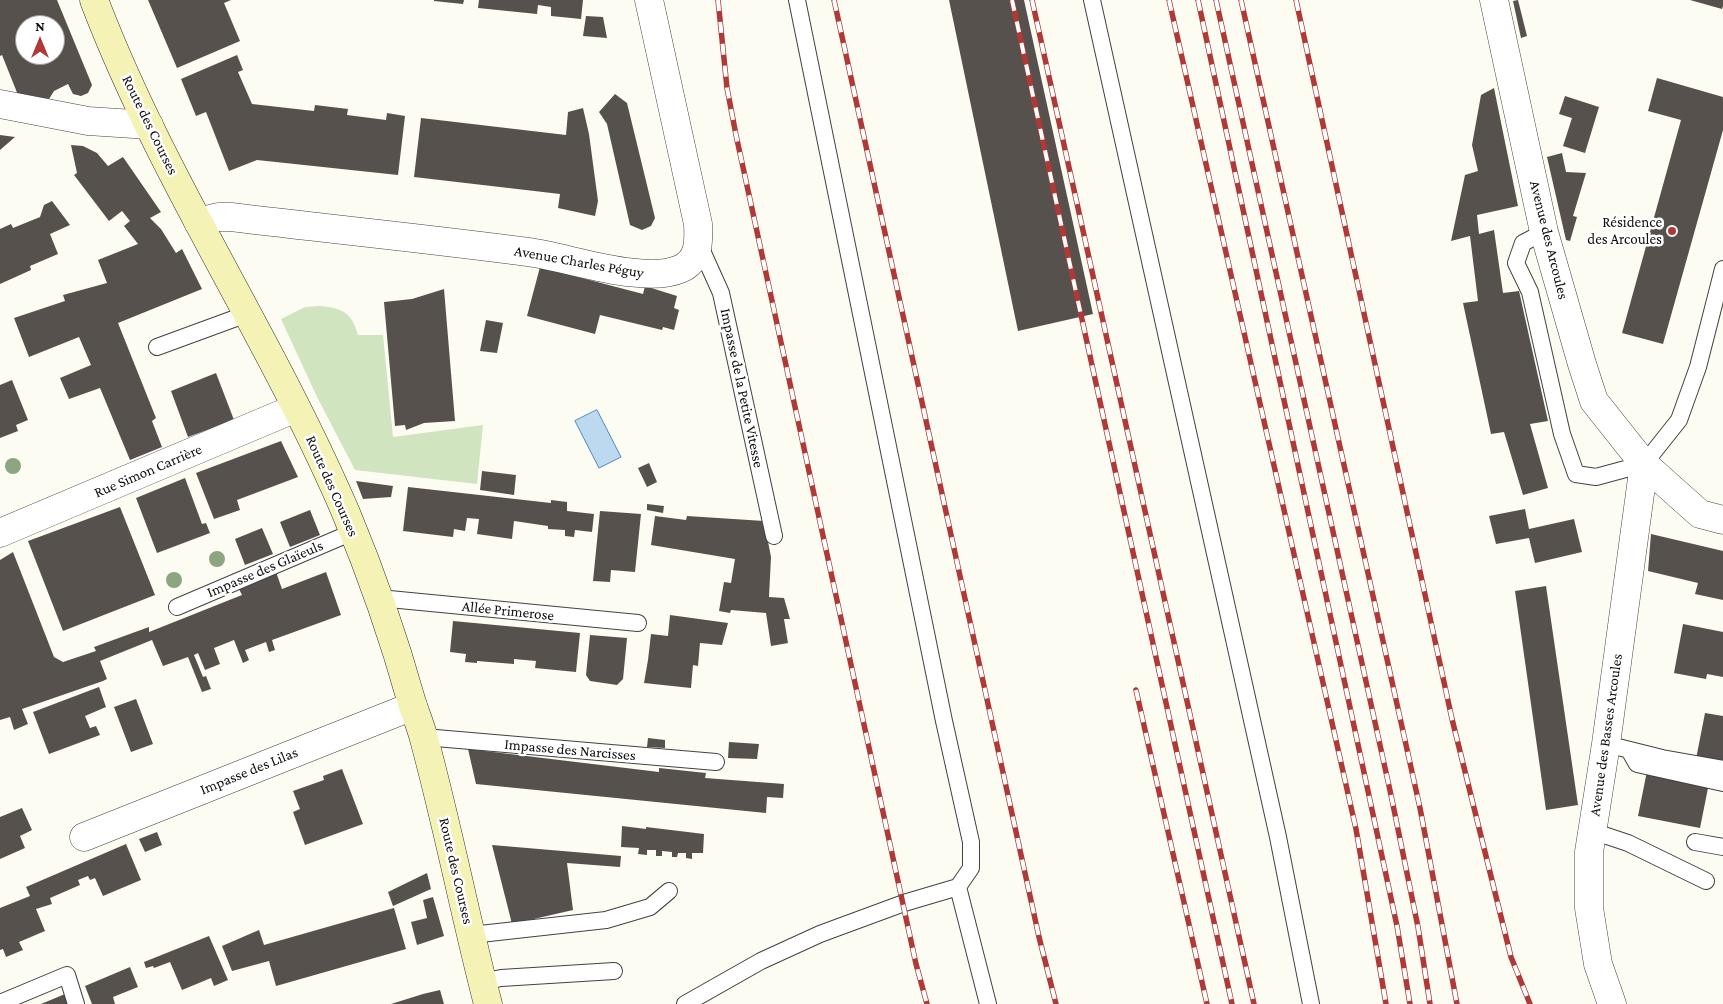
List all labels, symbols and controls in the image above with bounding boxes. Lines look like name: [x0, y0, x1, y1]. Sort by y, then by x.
north arrow: [15, 15, 65, 65]
text: N: [35, 18, 45, 34]
street label: Route des Courses: [118, 72, 182, 178]
street label: Avenue des Arcoules: [1526, 179, 1572, 301]
place label: Résidence des Arcoules: [1587, 213, 1662, 248]
marker: Résidence des Arcoules: [1666, 225, 1678, 237]
street label: Avenue Charles Péguy: [513, 242, 645, 282]
street label: Impasse de la Petite Vitesse: [716, 307, 768, 469]
street label: Route des Courses: [302, 433, 362, 539]
street label: Rue Simon Carrière: [91, 440, 205, 502]
street label: Impasse des Glaïeuls: [204, 536, 326, 602]
street label: Allée Primerose: [461, 597, 555, 625]
street label: Avenue des Basses Arcoules: [1586, 653, 1626, 817]
street label: Impasse des Narcisses: [504, 735, 636, 765]
street label: Impasse des Lilas: [197, 743, 301, 799]
street label: Route des Courses: [435, 816, 477, 926]

